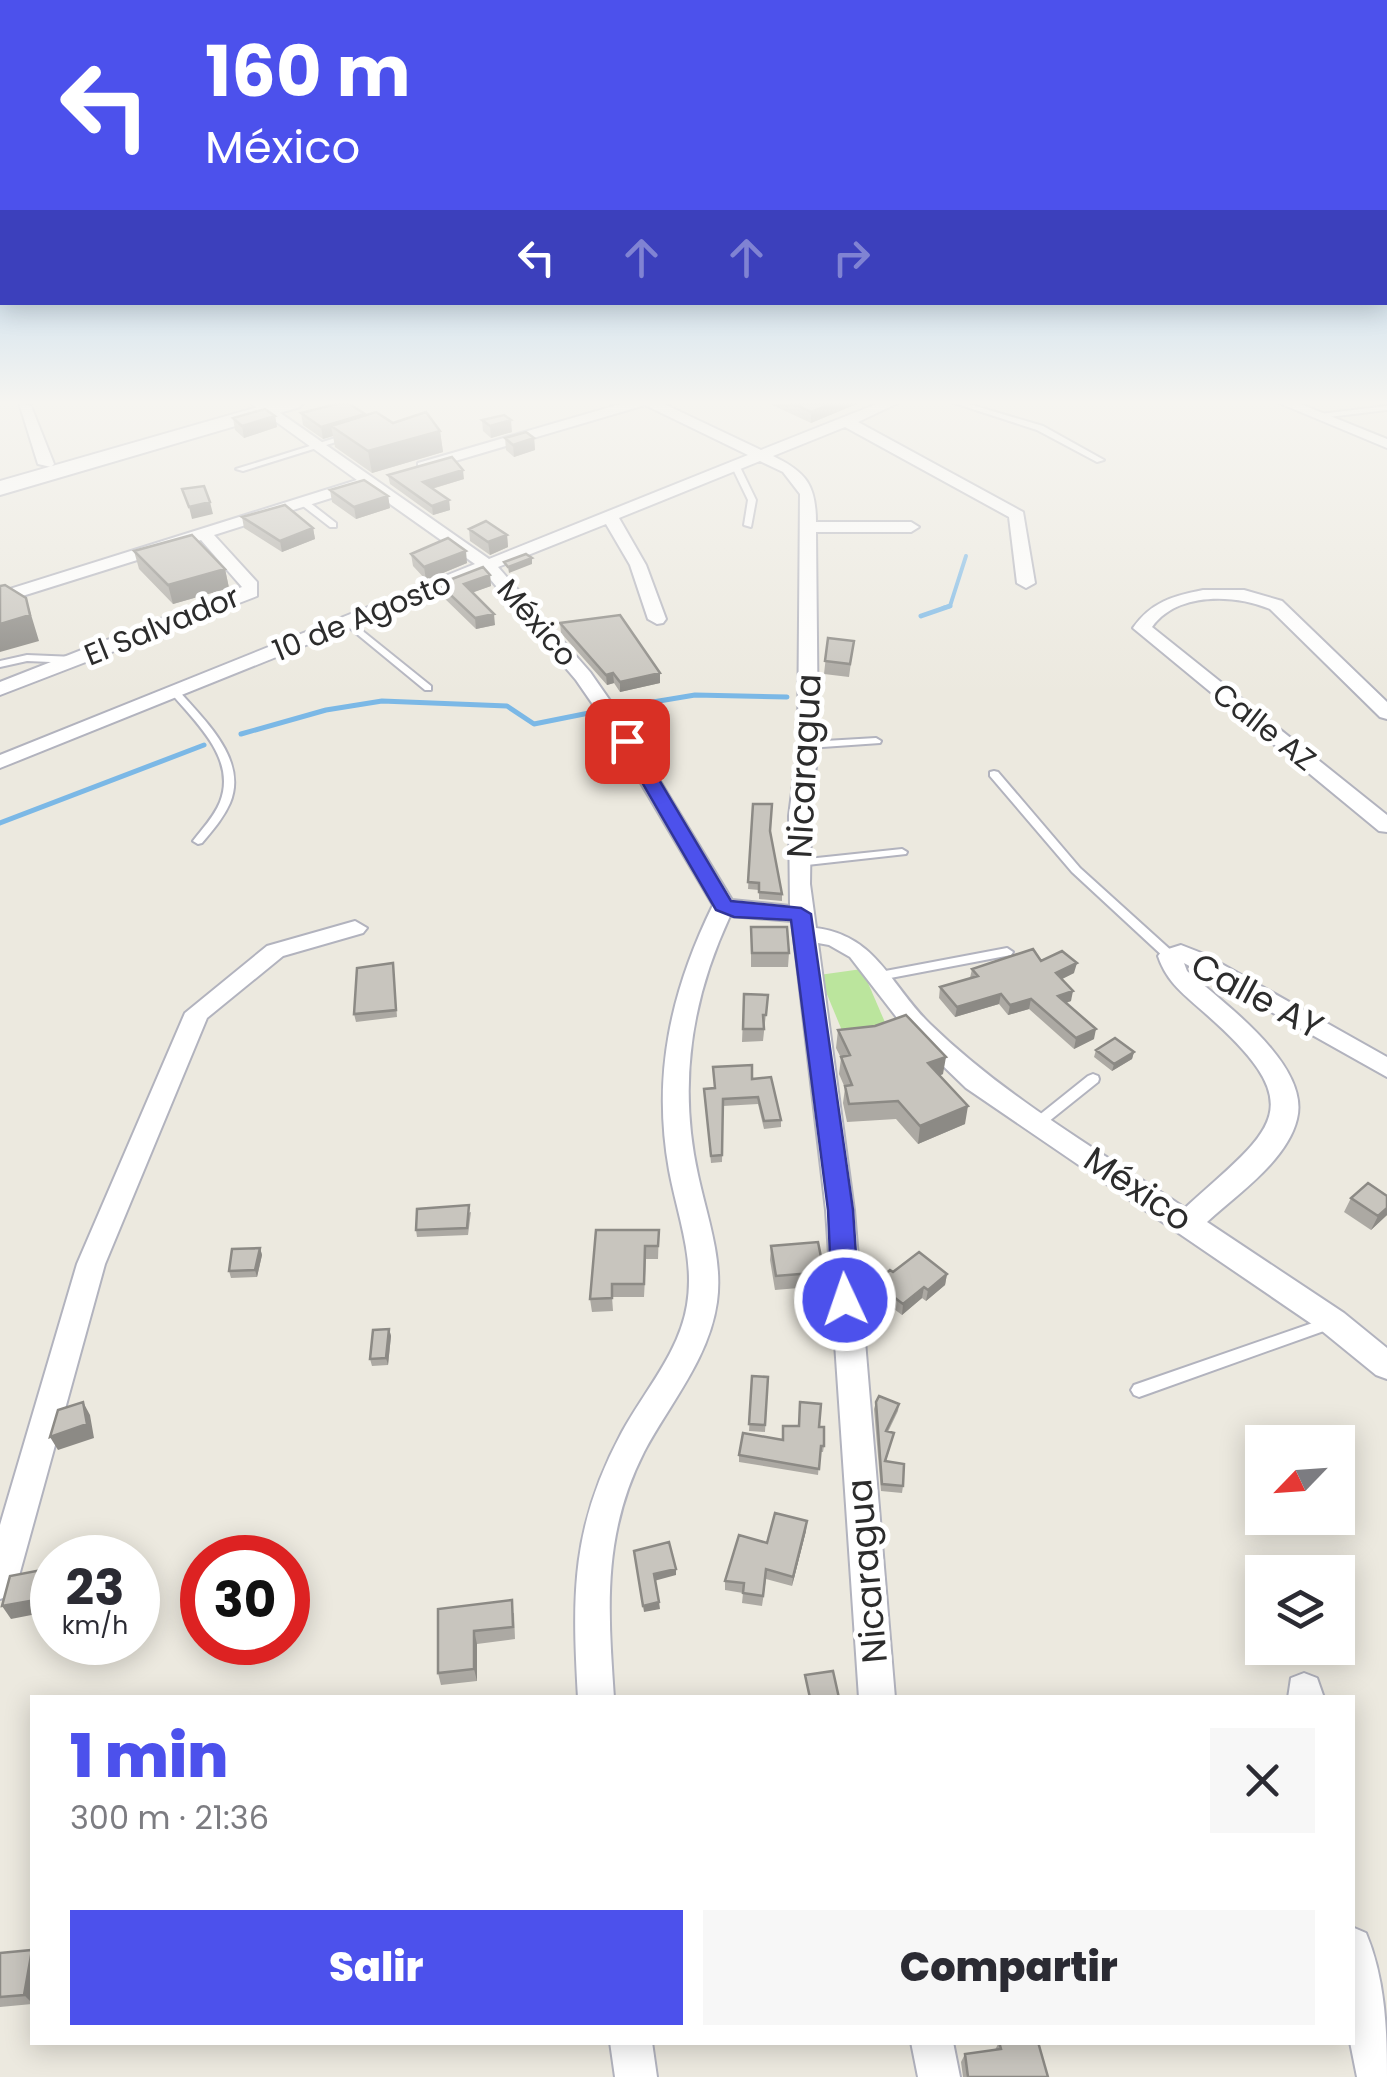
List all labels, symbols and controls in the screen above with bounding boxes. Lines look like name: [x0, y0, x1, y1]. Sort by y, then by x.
text: 160 m: [205, 22, 411, 121]
icon: left: [40, 40, 170, 170]
text: México: [205, 116, 360, 179]
icon: left: [509, 230, 564, 285]
icon: ahead: [614, 230, 669, 285]
icon: ahead: [719, 230, 774, 285]
icon: right: [824, 230, 879, 285]
street label: 10 de Agosto: [266, 561, 457, 672]
street label: México: [487, 569, 588, 676]
street label: El Salvador: [78, 575, 246, 676]
street label: Calle AZ: [1203, 672, 1325, 781]
street label: Nicaragua: [774, 673, 833, 859]
pin: [585, 699, 670, 784]
icon: arrive: [600, 714, 655, 769]
street label: Calle AY: [1183, 940, 1332, 1051]
street label: México: [1074, 1134, 1202, 1243]
position arrow: [793, 1248, 897, 1352]
north arrow: [1245, 1425, 1355, 1535]
map controls: [1245, 1425, 1355, 1665]
street label: Nicaragua: [834, 1477, 899, 1665]
speed limit sign: 30: [180, 1535, 310, 1665]
text: 23: [66, 1552, 124, 1623]
button: layers: [1245, 1555, 1355, 1665]
text: km/h: [62, 1608, 128, 1643]
text: 1 min: [70, 1714, 228, 1798]
button: close: [1210, 1728, 1315, 1833]
text: 300 m · 21:36: [70, 1795, 269, 1840]
button: Salir: [70, 1910, 683, 2025]
button: Compartir: [703, 1910, 1315, 2025]

